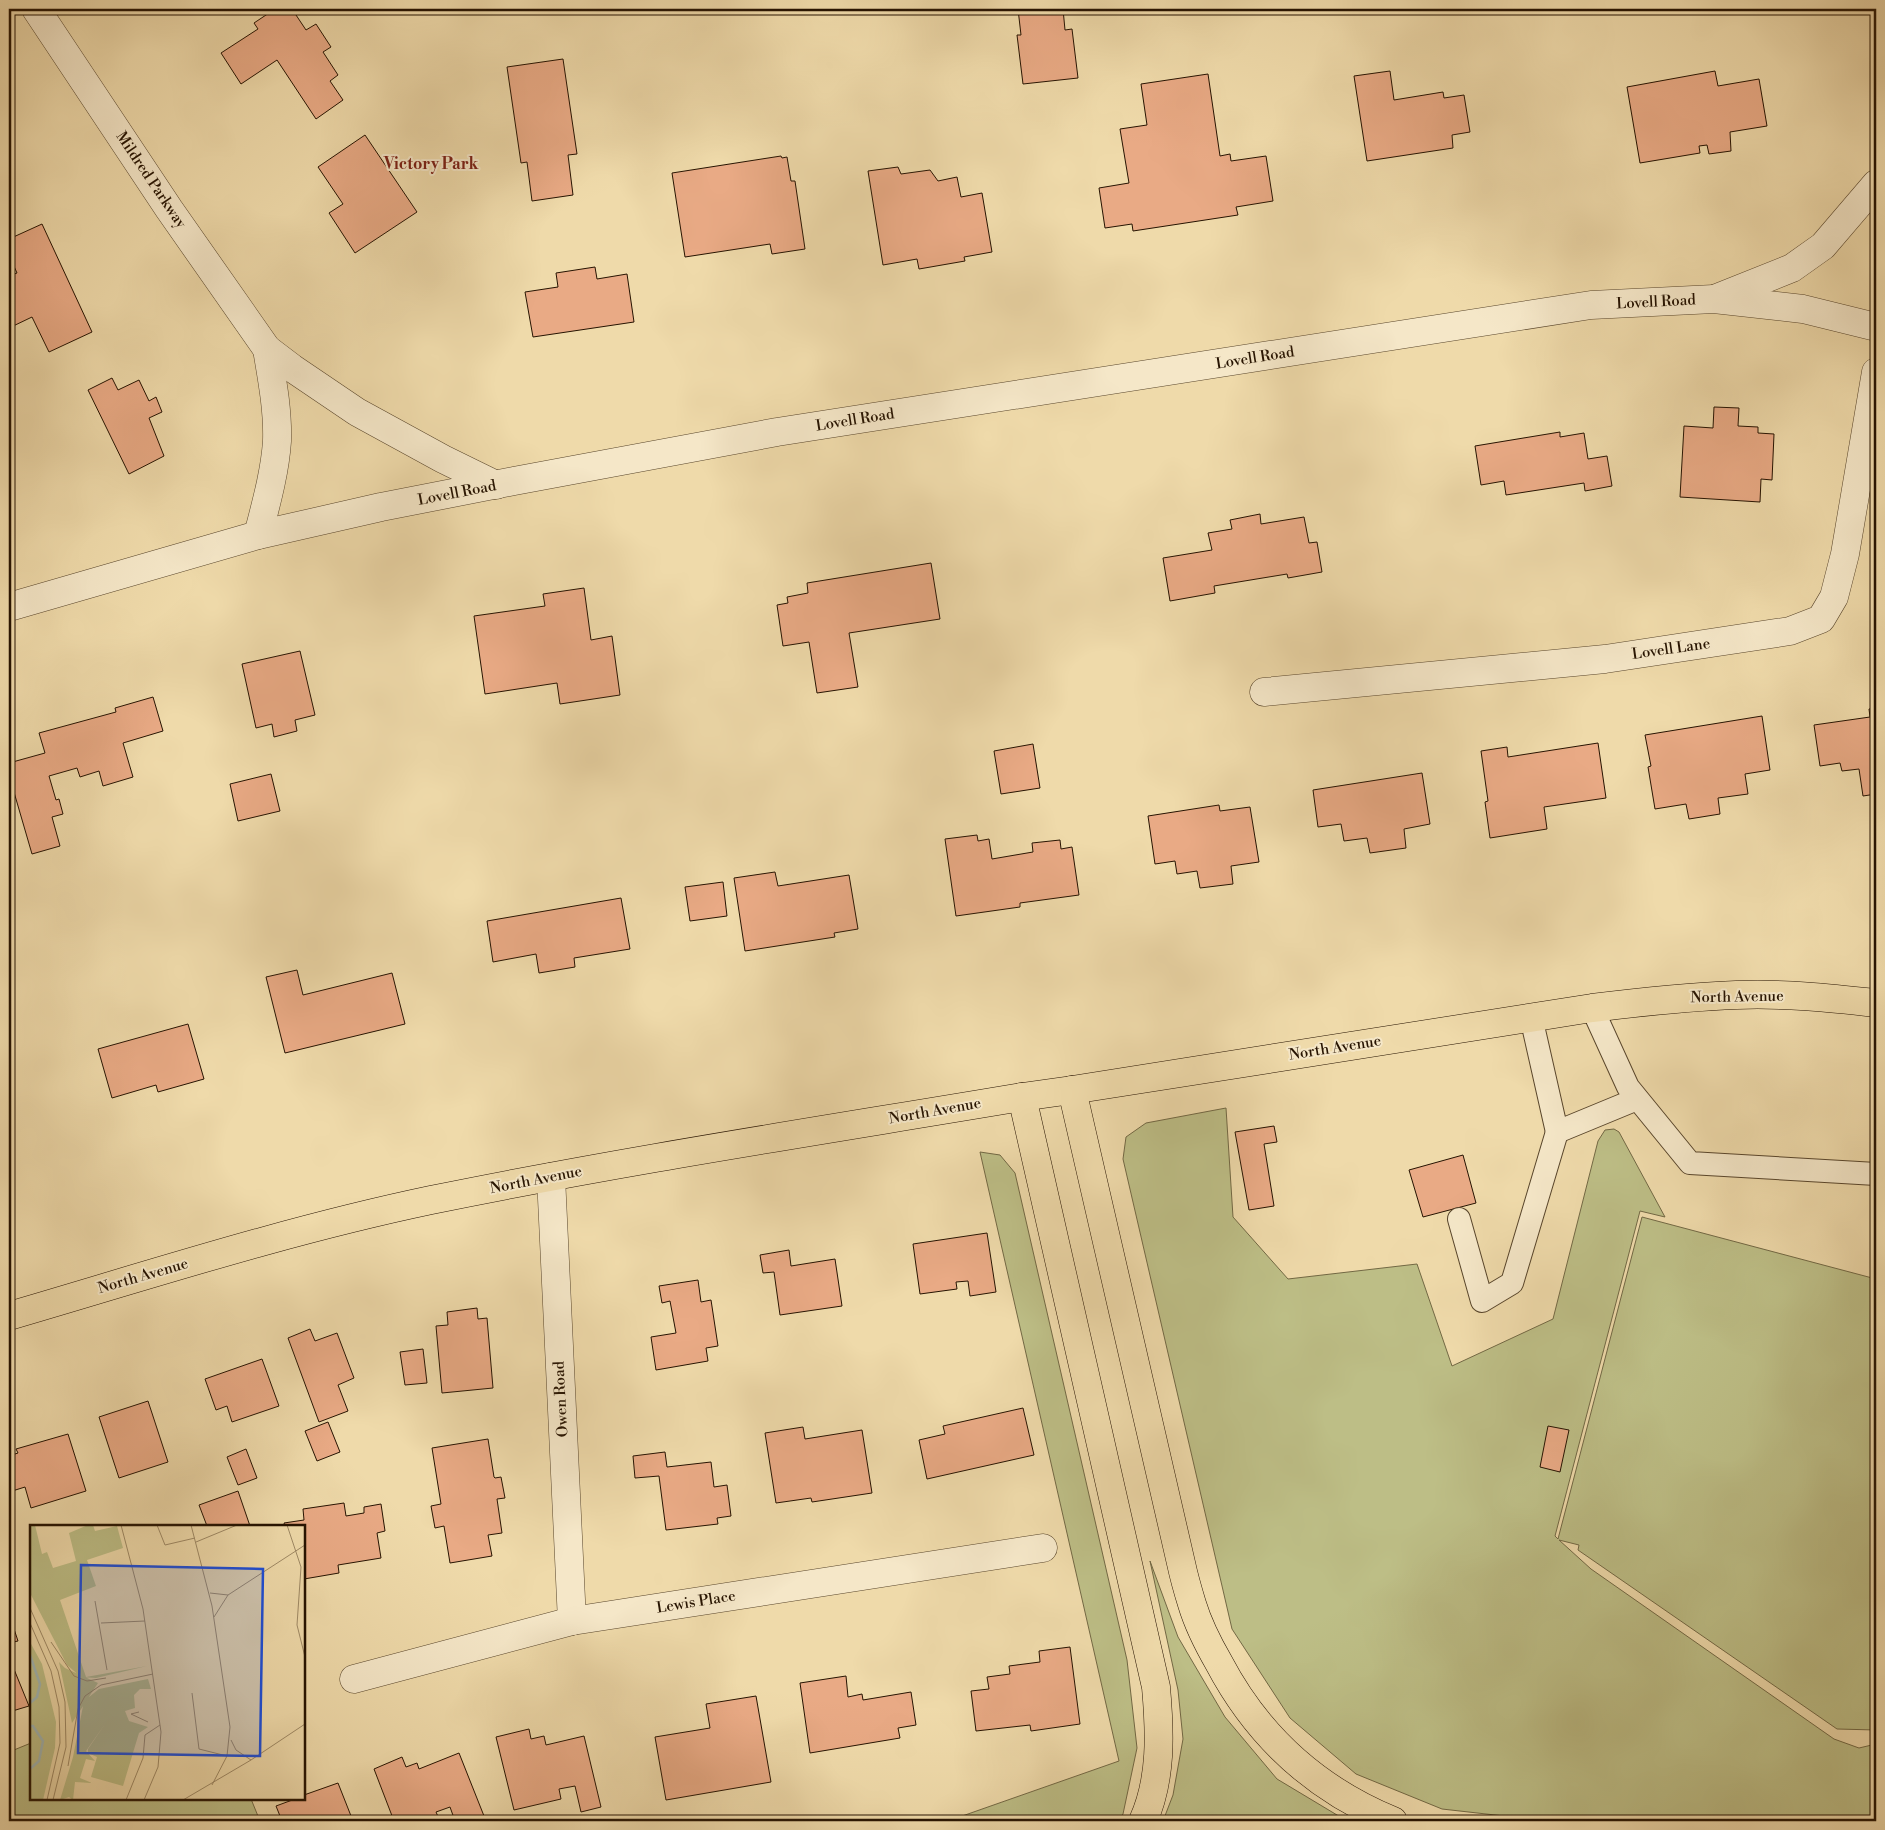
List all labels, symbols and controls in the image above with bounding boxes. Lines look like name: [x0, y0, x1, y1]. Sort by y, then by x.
street label: Mildred Parkway: [112, 128, 191, 233]
district label: Victory Park: [383, 154, 479, 174]
street label: Lovell Road: [1616, 290, 1697, 314]
street label: Lovell Road: [1214, 342, 1296, 374]
street label: Lovell Road: [814, 404, 896, 436]
street label: Lovell Road: [416, 476, 498, 510]
street label: Lovell Lane: [1631, 634, 1711, 664]
street label: North Avenue: [1690, 987, 1784, 1007]
street label: North Avenue: [1287, 1031, 1383, 1065]
street label: North Avenue: [887, 1094, 983, 1128]
street label: North Avenue: [488, 1162, 584, 1198]
street label: North Avenue: [96, 1254, 190, 1298]
street label: Owen Road: [549, 1360, 572, 1438]
inset map: [30, 1525, 305, 1800]
street label: Lewis Place: [655, 1586, 737, 1618]

